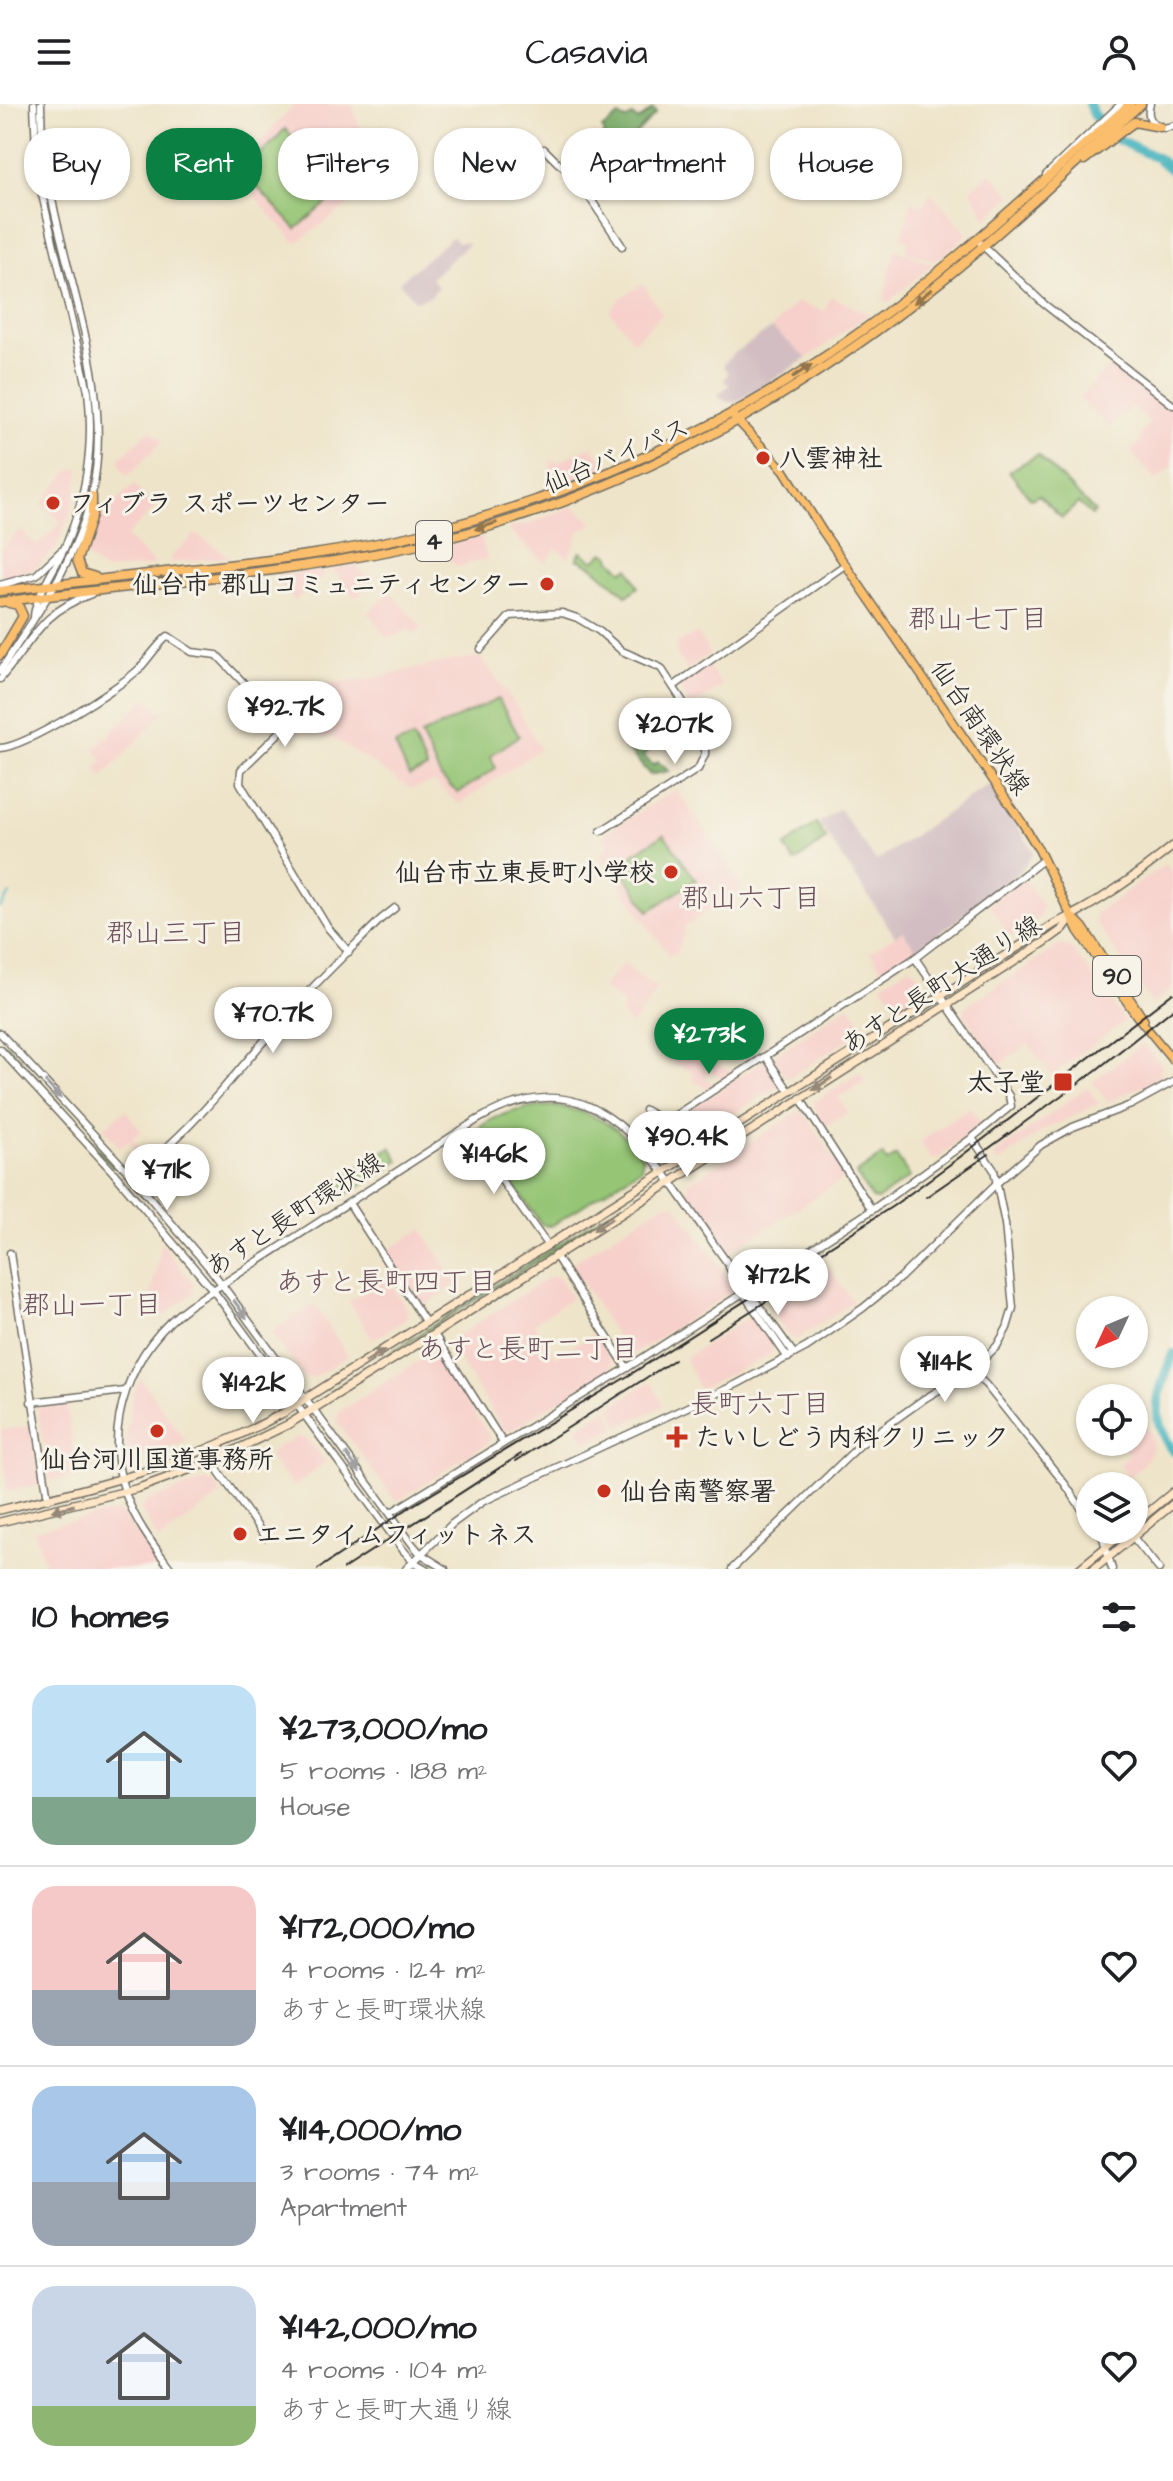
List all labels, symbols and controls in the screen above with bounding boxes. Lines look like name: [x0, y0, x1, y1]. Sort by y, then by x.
text: Casavia: [525, 27, 648, 78]
icon: menu: [32, 30, 76, 74]
icon: person: [1097, 30, 1141, 74]
chip: Buy: [24, 128, 130, 200]
chip: Rent: [146, 128, 262, 200]
chip: Filters: [278, 128, 418, 200]
chip: New: [434, 128, 545, 200]
chip: Apartment: [561, 128, 754, 200]
chip: House: [770, 128, 902, 200]
one-way arrow: [913, 287, 933, 304]
one-way arrow: [791, 364, 812, 379]
street label: 仙台バイパス: [538, 409, 695, 503]
place label: 八雲神社: [779, 441, 883, 477]
marker: 八雲神社: [754, 449, 772, 467]
place label: フィブラ スポーツセンター: [69, 486, 390, 522]
marker: フィブラ スポーツセンター: [44, 494, 62, 512]
one-way arrow: [473, 520, 497, 533]
road number: 4: [416, 521, 452, 561]
place label: 仙台市 郡山コミュニティセンター: [132, 567, 531, 603]
marker: 仙台市 郡山コミュニティセンター: [538, 575, 556, 593]
district label: 郡山七丁目: [908, 600, 1048, 639]
street label: 仙台南環状線: [922, 653, 1039, 802]
pin: ¥92.7K: [220, 681, 350, 749]
text: ¥92.7K: [246, 689, 324, 725]
pin: ¥207K: [619, 698, 731, 766]
text: ¥207K: [637, 706, 713, 742]
place label: 仙台市立東長町小学校: [395, 855, 655, 891]
marker: 仙台市立東長町小学校: [662, 863, 680, 881]
district label: 郡山六丁目: [681, 879, 821, 918]
street label: あすと長町大通り線: [835, 907, 1048, 1063]
district label: 郡山三丁目: [106, 914, 246, 953]
road number: 90: [1093, 956, 1141, 996]
pin: ¥70.7K: [208, 987, 338, 1055]
text: ¥70.7K: [232, 995, 314, 1031]
pin: ¥273K: [653, 1008, 765, 1076]
text: ¥273K: [672, 1016, 746, 1052]
place label: 太子堂: [967, 1065, 1045, 1101]
marker: 太子堂: [1052, 1071, 1074, 1093]
one-way arrow: [812, 1077, 833, 1092]
one-way arrow: [44, 1080, 62, 1099]
pin: ¥90.4K: [622, 1111, 752, 1179]
text: ¥90.4K: [646, 1119, 728, 1155]
pin: ¥146K: [438, 1128, 550, 1196]
text: ¥146K: [461, 1136, 527, 1172]
pin: ¥71K: [120, 1144, 214, 1212]
street label: あすと長町環状線: [199, 1144, 390, 1286]
text: ¥71K: [143, 1152, 191, 1188]
one-way arrow: [593, 1217, 614, 1232]
pin: ¥172K: [722, 1249, 834, 1317]
text: ¥172K: [746, 1257, 810, 1293]
district label: あすと長町四丁目: [275, 1263, 497, 1302]
district label: 郡山一丁目: [22, 1286, 162, 1325]
north arrow: [1076, 1296, 1148, 1368]
map controls: [1076, 1296, 1148, 1544]
one-way arrow: [231, 1299, 247, 1320]
district label: あすと長町二丁目: [417, 1330, 639, 1369]
pin: ¥114K: [889, 1336, 1001, 1404]
text: ¥114K: [918, 1344, 972, 1380]
one-way arrow: [364, 1350, 386, 1364]
pin: ¥142K: [197, 1357, 309, 1425]
text: ¥142K: [220, 1365, 286, 1401]
button: locate: [1076, 1384, 1148, 1456]
district label: 長町六丁目: [690, 1385, 830, 1424]
place label: たいしどう内科クリニック: [695, 1420, 1009, 1456]
marker: 仙台河川国道事務所: [148, 1422, 166, 1440]
marker: たいしどう内科クリニック: [666, 1426, 688, 1448]
place label: 仙台河川国道事務所: [40, 1442, 274, 1478]
one-way arrow: [344, 1452, 360, 1473]
button: layers: [1076, 1472, 1148, 1544]
place label: 仙台南警察署: [620, 1474, 776, 1510]
marker: 仙台南警察署: [595, 1482, 613, 1500]
one-way arrow: [50, 1503, 75, 1515]
place label: エニタイムフィットネス: [256, 1517, 537, 1553]
marker: エニタイムフィットネス: [231, 1525, 249, 1543]
text: 10 homes: [32, 1593, 169, 1641]
icon: filters: [1097, 1595, 1141, 1639]
text: ¥273,000/mo: [280, 1705, 487, 1753]
icon: home: [96, 1717, 192, 1813]
icon: heart: [1097, 1743, 1141, 1787]
text: 5 rooms · 188 m²: [280, 1753, 488, 1789]
text: House: [280, 1789, 351, 1825]
text: ¥172,000/mo: [280, 1904, 474, 1952]
icon: home: [96, 1918, 192, 2014]
icon: heart: [1097, 1944, 1141, 1988]
text: 4 rooms · 124 m²: [280, 1952, 486, 1988]
text: あすと長町環状線: [280, 1992, 485, 2028]
text: ¥114,000/mo: [280, 2106, 461, 2154]
icon: home: [96, 2118, 192, 2214]
icon: heart: [1097, 2144, 1141, 2188]
text: 3 rooms · 74 m²: [280, 2154, 479, 2190]
text: Apartment: [280, 2190, 407, 2226]
text: ¥142,000/mo: [280, 2304, 477, 2352]
icon: home: [96, 2318, 192, 2414]
icon: heart: [1097, 2344, 1141, 2388]
text: 4 rooms · 104 m²: [280, 2352, 487, 2388]
text: あすと長町大通り線: [280, 2392, 511, 2428]

